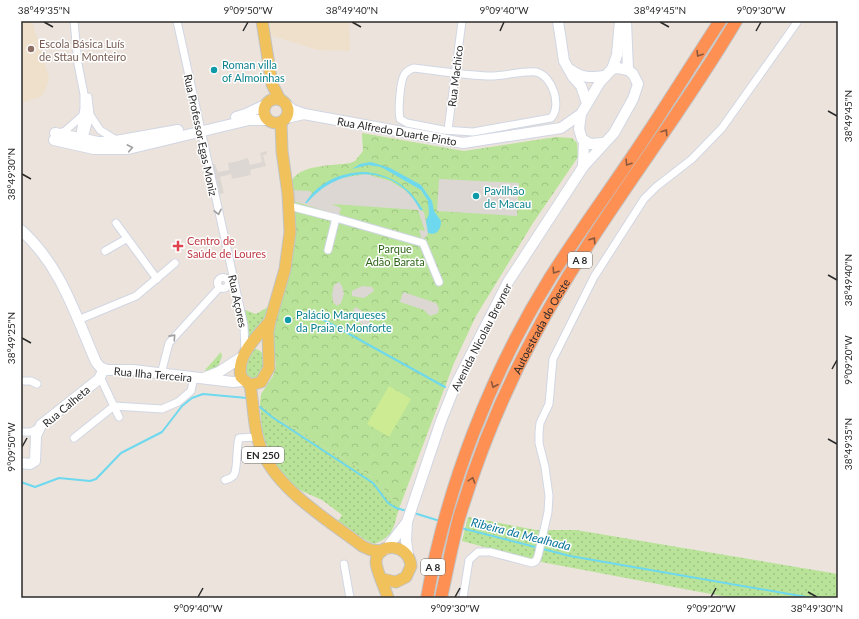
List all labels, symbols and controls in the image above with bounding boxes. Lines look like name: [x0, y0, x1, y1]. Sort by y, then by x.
text: 38°49'35"N: [18, 4, 70, 16]
text: 9°09'50"W: [223, 4, 273, 16]
text: 38°49'40"N: [326, 4, 378, 16]
text: 9°09'40"W: [479, 4, 529, 16]
text: 38°49'45"N: [634, 4, 686, 16]
text: 9°09'30"W: [736, 4, 786, 16]
place label: Escola Básica Luís de Sttau Monteiro: [39, 37, 126, 63]
marker: Escola Básica Luís de Sttau Monteiro: [26, 44, 36, 54]
street label: Rua Machico: [445, 44, 465, 108]
one-way arrow: [696, 50, 704, 57]
place label: Roman villa of Almoinhas: [222, 58, 285, 84]
marker: Roman villa of Almoinhas: [209, 65, 219, 75]
street label: Rua Professor Egas Moniz: [182, 73, 220, 197]
text: 38°49'45"N: [842, 90, 854, 142]
street label: Rua Alfredo Duarte Pinto: [336, 114, 458, 148]
one-way arrow: [660, 129, 667, 136]
one-way arrow: [127, 145, 133, 153]
text: 38°49'30"N: [5, 148, 17, 200]
one-way arrow: [625, 159, 633, 166]
place label: Pavilhão de Macau: [484, 184, 531, 210]
marker: Pavilhão de Macau: [471, 191, 481, 201]
one-way arrow: [213, 208, 222, 215]
place label: Centro de Saúde de Loures: [187, 234, 266, 260]
one-way arrow: [588, 237, 595, 244]
marker: Centro de Saúde de Loures: [172, 240, 184, 252]
park label: Parque Adão Barata: [365, 242, 425, 268]
road number: A 8: [568, 252, 592, 268]
text: 38°49'40"N: [842, 254, 854, 306]
one-way arrow: [553, 266, 560, 273]
street label: Rua Açores: [226, 273, 250, 329]
street label: Autoestrada do Oeste: [509, 276, 572, 376]
street label: Avenida Nicolau Breyner: [448, 281, 514, 393]
place label: Palácio Marqueses da Praia e Monforte: [296, 308, 392, 334]
text: 38°49'25"N: [5, 312, 17, 364]
marker: Palácio Marqueses da Praia e Monforte: [283, 315, 293, 325]
one-way arrow: [169, 335, 176, 342]
text: 9°09'20"W: [842, 335, 854, 385]
street label: Rua Ilha Terceira: [113, 364, 193, 384]
one-way arrow: [491, 381, 499, 389]
street label: Rua Calheta: [40, 382, 92, 430]
text: 38°49'35"N: [842, 418, 854, 470]
text: 9°09'50"W: [5, 422, 17, 472]
road number: EN 250: [242, 447, 284, 463]
one-way arrow: [467, 477, 476, 484]
water label: Ribeira da Mealhada: [470, 514, 572, 554]
road number: A 8: [421, 559, 445, 575]
text: 9°09'40"W: [173, 602, 223, 614]
text: 9°09'30"W: [430, 602, 480, 614]
text: 9°09'20"W: [686, 602, 736, 614]
text: 38°49'30"N: [791, 602, 843, 614]

